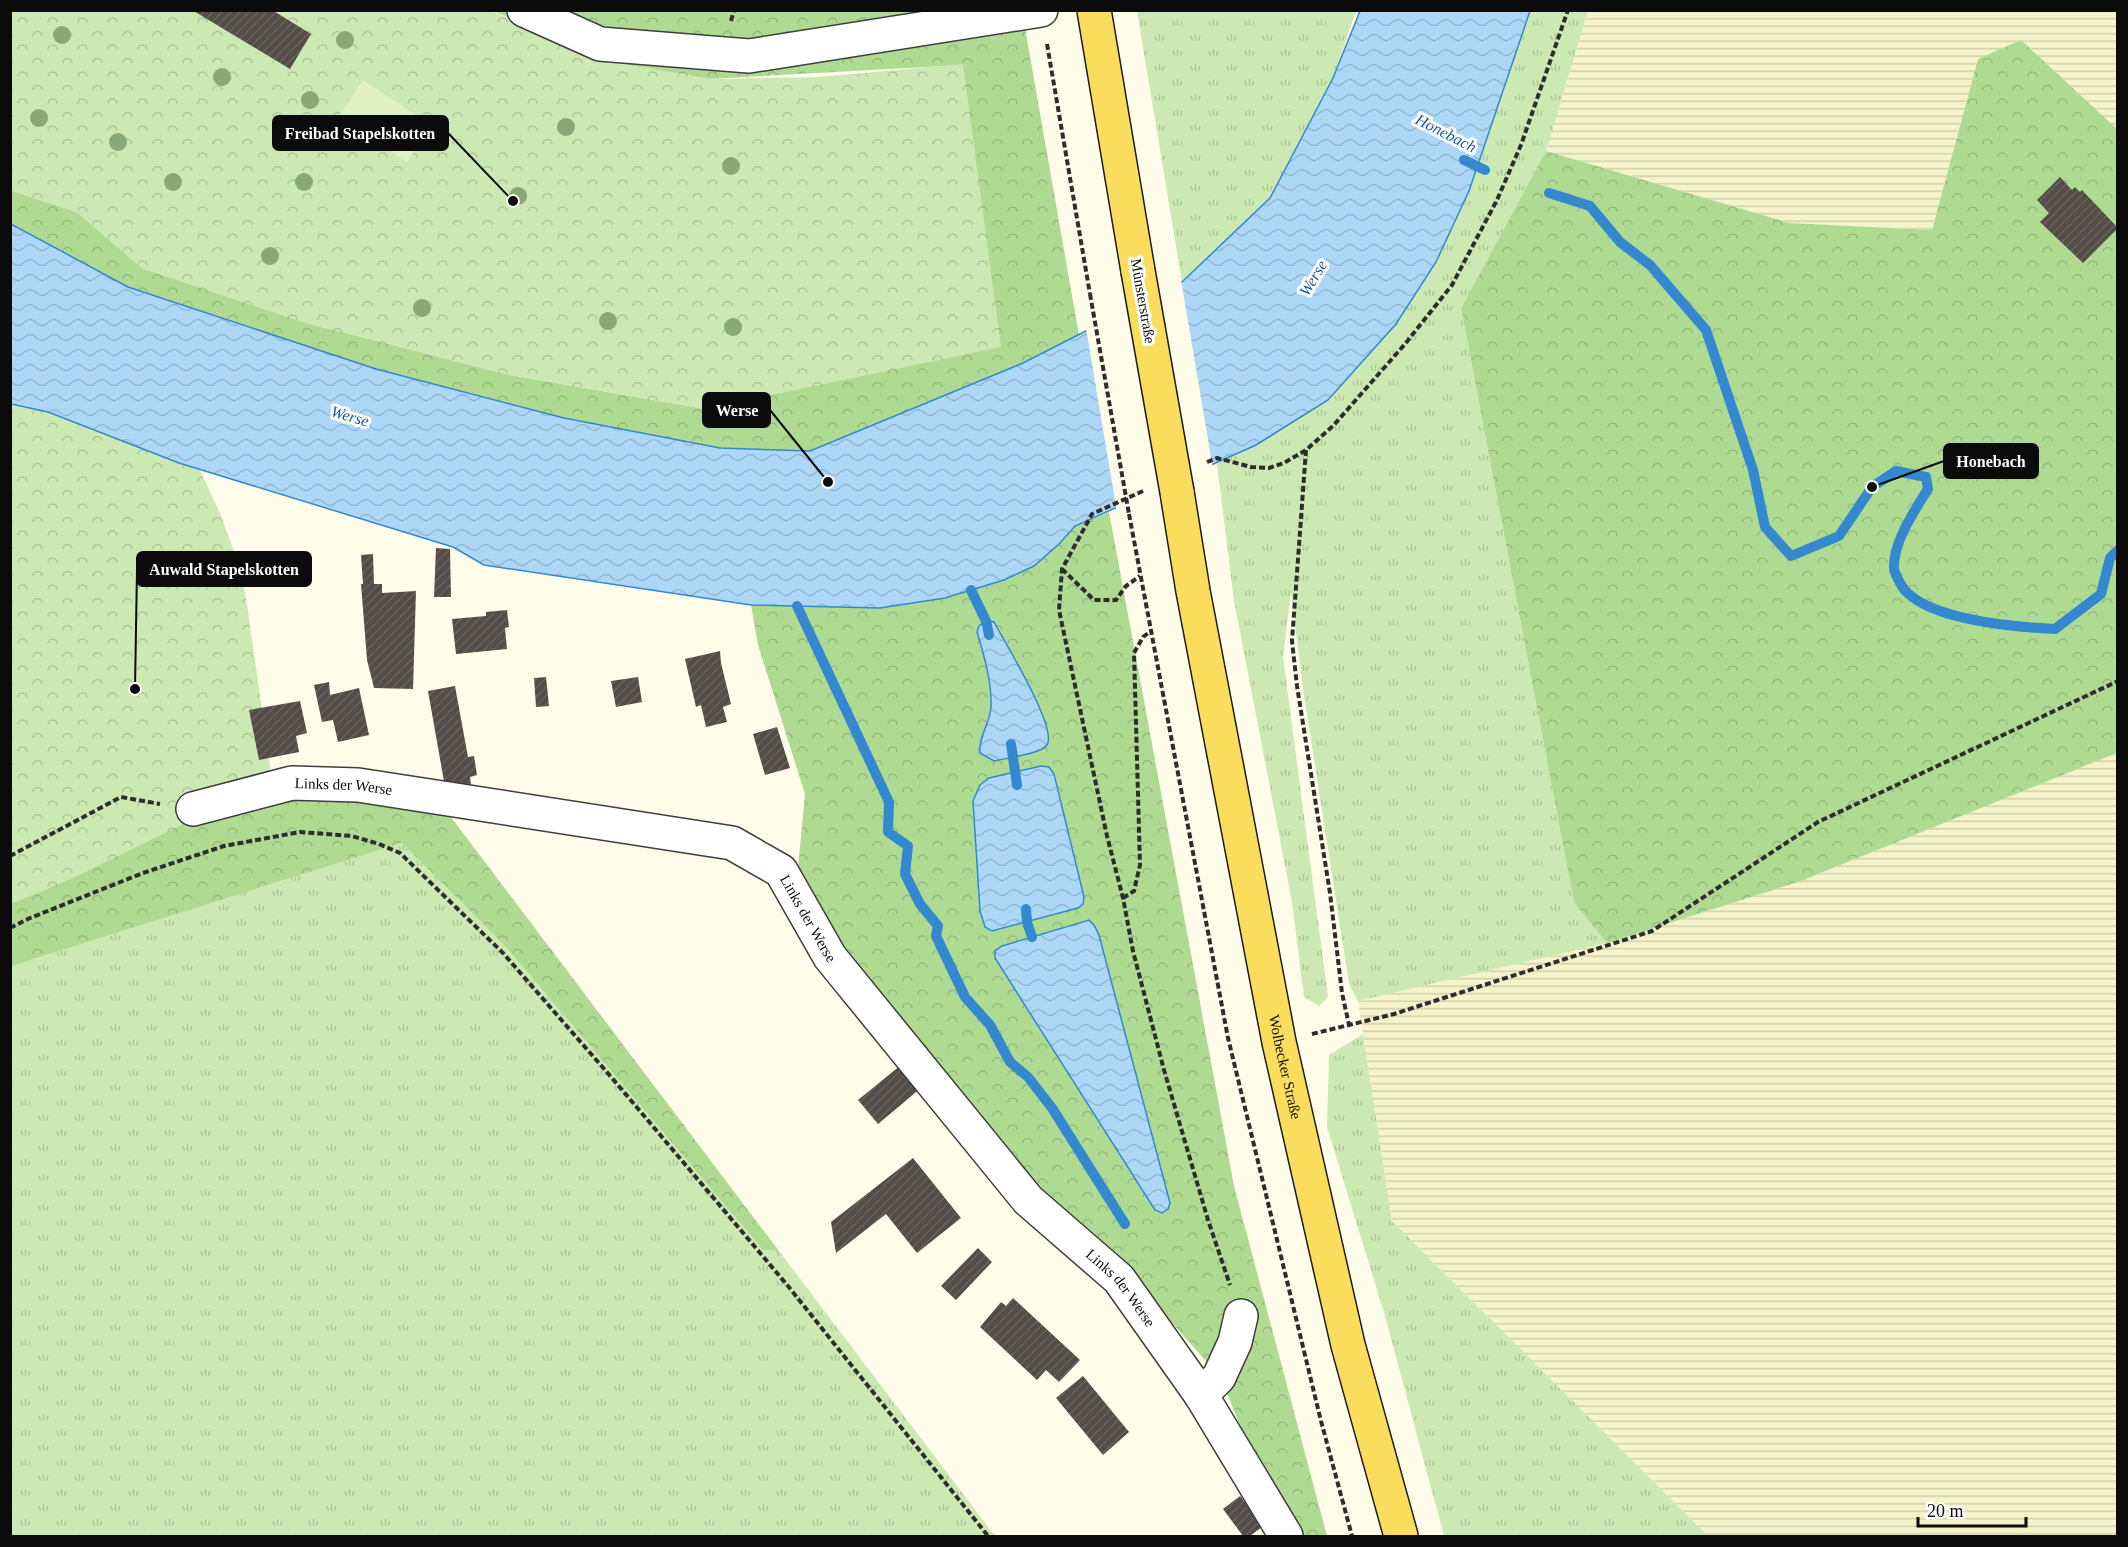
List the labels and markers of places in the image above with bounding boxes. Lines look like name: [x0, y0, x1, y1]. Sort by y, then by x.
callout: Freibad Stapelskotten: [273, 116, 448, 150]
callout: Werse: [703, 393, 770, 427]
callout: Honebach: [1944, 444, 2038, 478]
callout: Auwald Stapelskotten: [137, 552, 311, 586]

